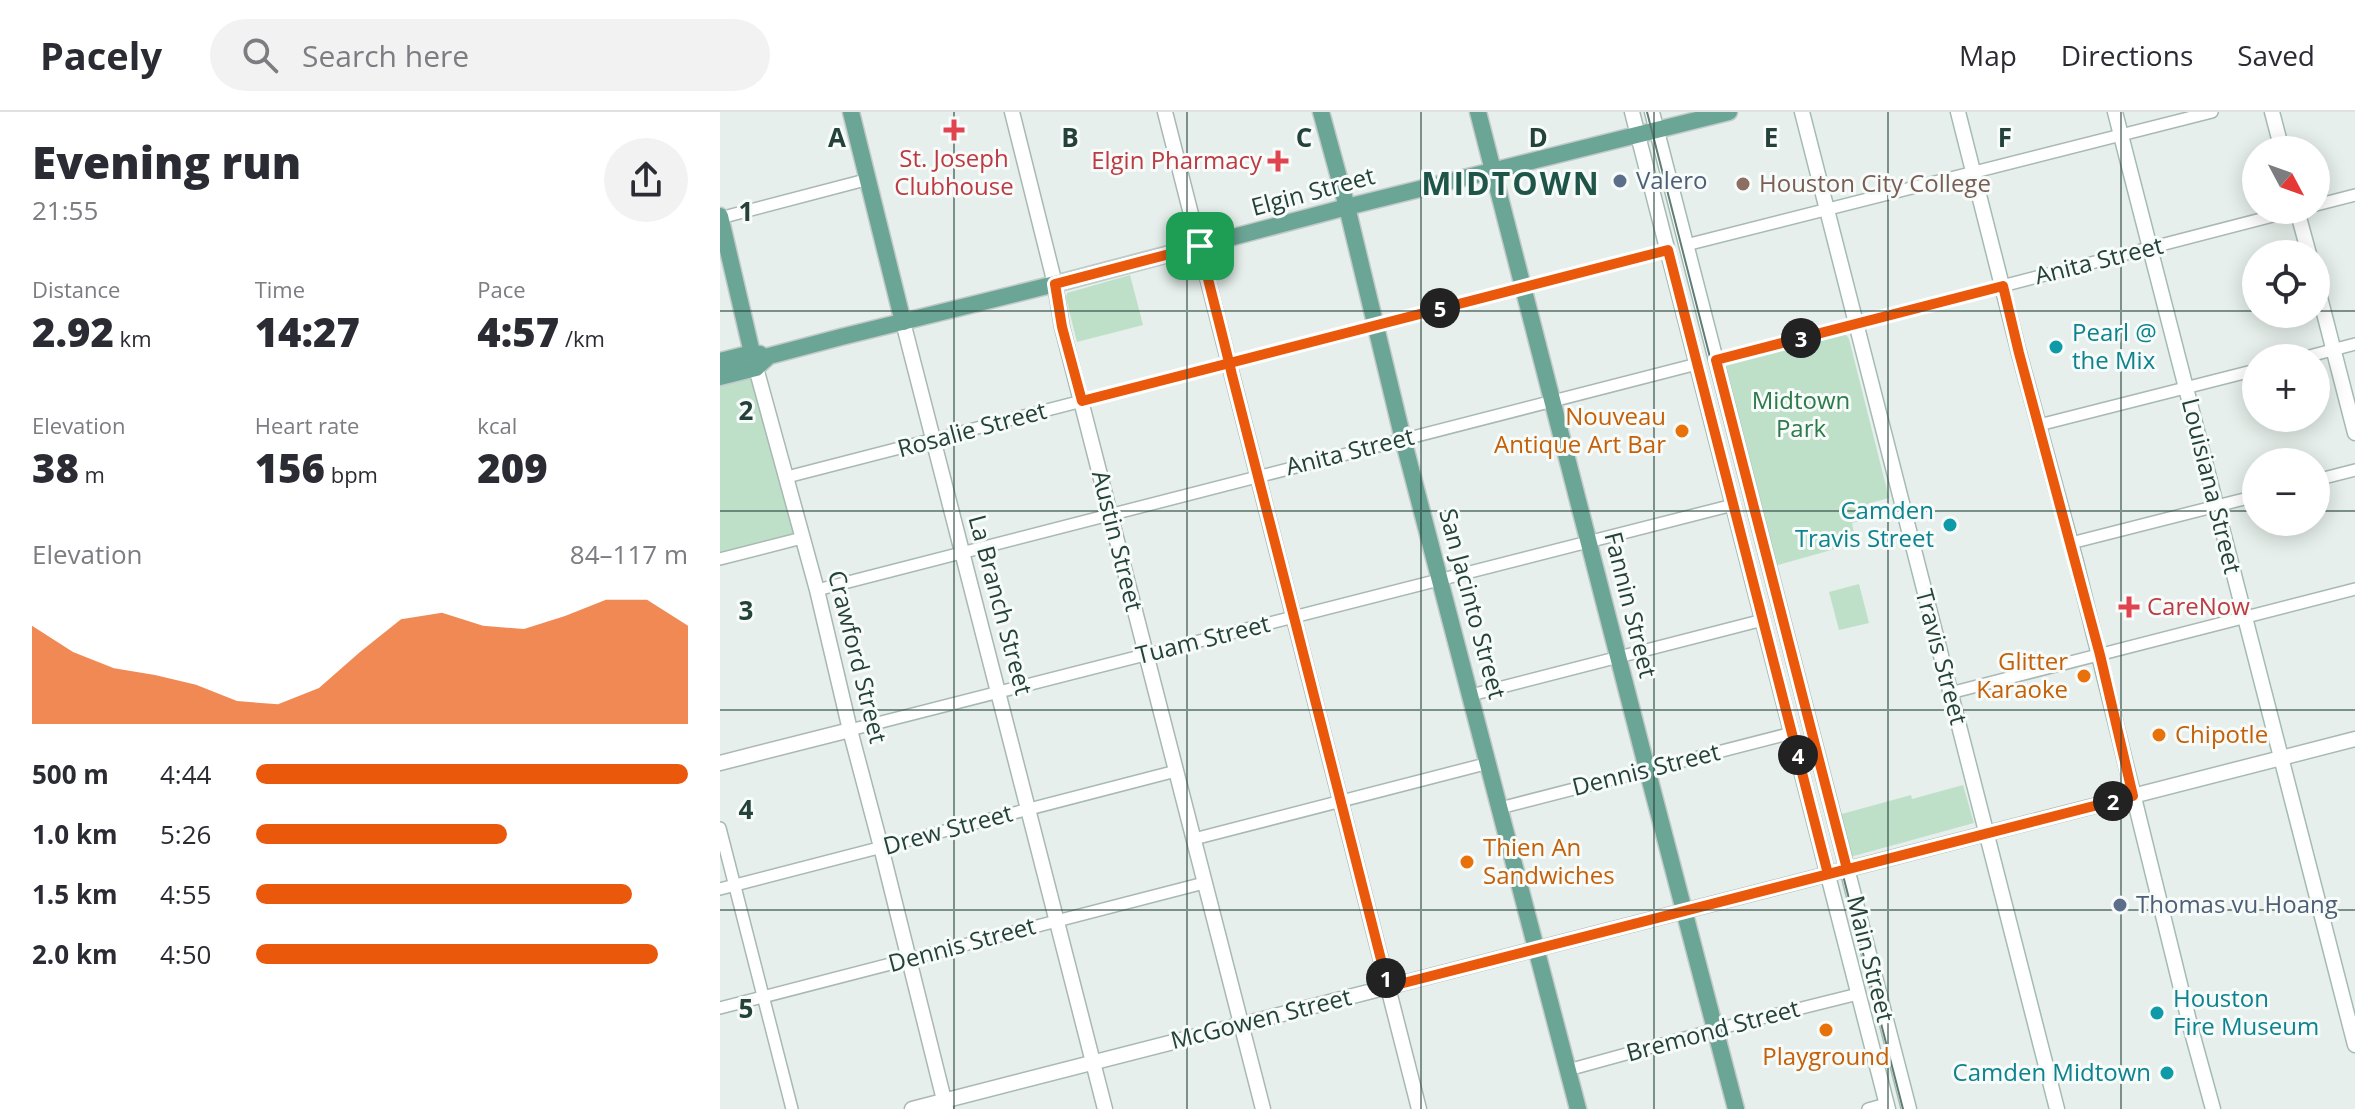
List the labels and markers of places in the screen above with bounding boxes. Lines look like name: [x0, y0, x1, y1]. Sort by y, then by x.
marker: St. Joseph Clubhouse: [943, 119, 965, 141]
place label: St. Joseph Clubhouse: [894, 141, 1014, 202]
place label: Elgin Pharmacy: [1091, 143, 1263, 176]
marker: Elgin Pharmacy: [1269, 152, 1287, 170]
place label: Valero: [1636, 163, 1707, 196]
place label: Houston City College: [1759, 166, 1991, 199]
marker: Valero: [1611, 172, 1629, 190]
marker: Houston City College: [1734, 175, 1752, 193]
pin: [1166, 212, 1234, 280]
pin: 5: [1420, 288, 1460, 328]
place label: Pearl @ the Mix: [2072, 315, 2157, 376]
pin: 3: [1781, 318, 1821, 358]
marker: Pearl @ the Mix: [2047, 338, 2065, 356]
place label: Nouveau Antique Art Bar: [1494, 399, 1666, 460]
marker: Nouveau Antique Art Bar: [1673, 422, 1691, 440]
place label: Camden Travis Street: [1795, 493, 1934, 554]
marker: Camden Travis Street: [1941, 516, 1959, 534]
place label: CareNow: [2147, 589, 2250, 622]
marker: CareNow: [2118, 596, 2140, 618]
place label: Glitter Karaoke: [1976, 644, 2068, 705]
marker: Glitter Karaoke: [2075, 667, 2093, 685]
place label: Chipotle: [2175, 717, 2268, 750]
marker: Chipotle: [2150, 726, 2168, 744]
pin: 4: [1778, 735, 1818, 775]
pin: 2: [2093, 781, 2133, 821]
place label: Thien An Sandwiches: [1483, 830, 1615, 891]
marker: Thien An Sandwiches: [1458, 853, 1476, 871]
place label: Thomas vu Hoang: [2136, 887, 2338, 920]
marker: Thomas vu Hoang: [2111, 896, 2129, 914]
pin: 1: [1366, 958, 1406, 998]
place label: Houston Fire Museum: [2173, 981, 2319, 1042]
marker: Houston Fire Museum: [2148, 1004, 2166, 1022]
marker: Playground: [1817, 1021, 1835, 1039]
place label: Playground: [1762, 1039, 1890, 1072]
place label: Camden Midtown: [1953, 1055, 2151, 1088]
marker: Camden Midtown: [2158, 1064, 2176, 1082]

